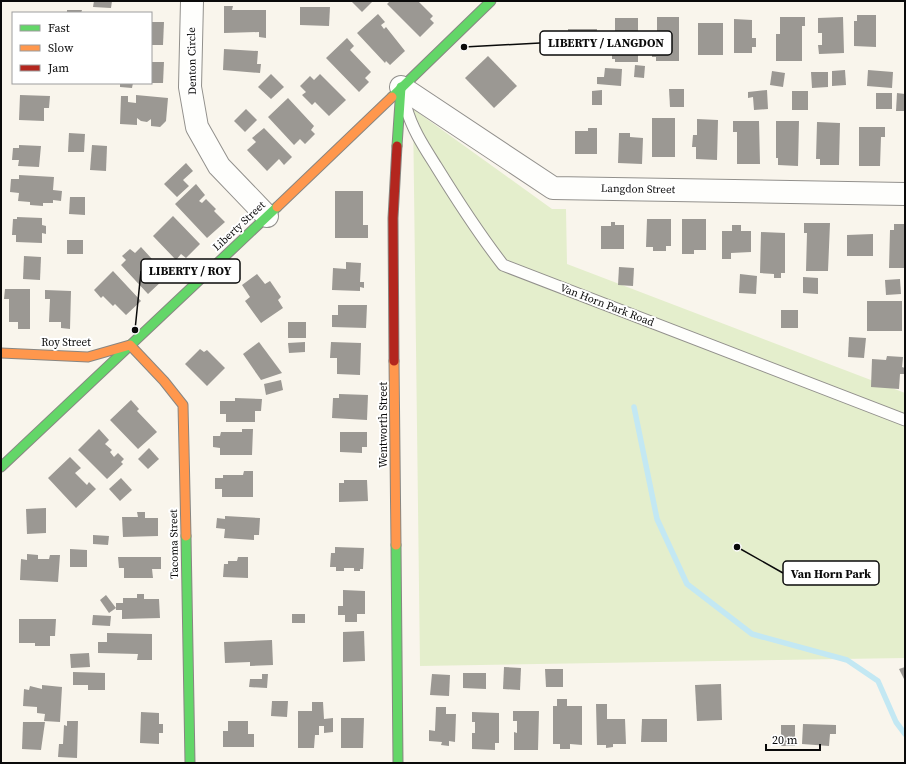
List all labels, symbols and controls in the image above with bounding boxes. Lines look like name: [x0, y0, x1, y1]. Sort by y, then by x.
legend: [12, 12, 152, 84]
text: Fast: [48, 20, 70, 36]
street label: Denton Circle: [184, 27, 200, 95]
callout: LIBERTY / LANGDON: [540, 31, 672, 55]
text: LIBERTY / LANGDON: [548, 35, 664, 51]
text: Slow: [48, 40, 74, 56]
text: Jam: [47, 60, 69, 76]
street label: Langdon Street: [601, 181, 676, 197]
street label: Liberty Street: [209, 197, 269, 254]
callout: LIBERTY / ROY: [141, 259, 240, 283]
text: LIBERTY / ROY: [149, 263, 232, 279]
street label: Van Horn Park Road: [558, 280, 657, 330]
street label: Roy Street: [41, 335, 91, 350]
street label: Wentworth Street: [376, 382, 391, 468]
street label: Tacoma Street: [166, 509, 182, 579]
callout: Van Horn Park: [783, 561, 879, 585]
text: Van Horn Park: [791, 566, 872, 582]
scale bar: [766, 726, 820, 752]
text: 20 m: [772, 732, 798, 748]

